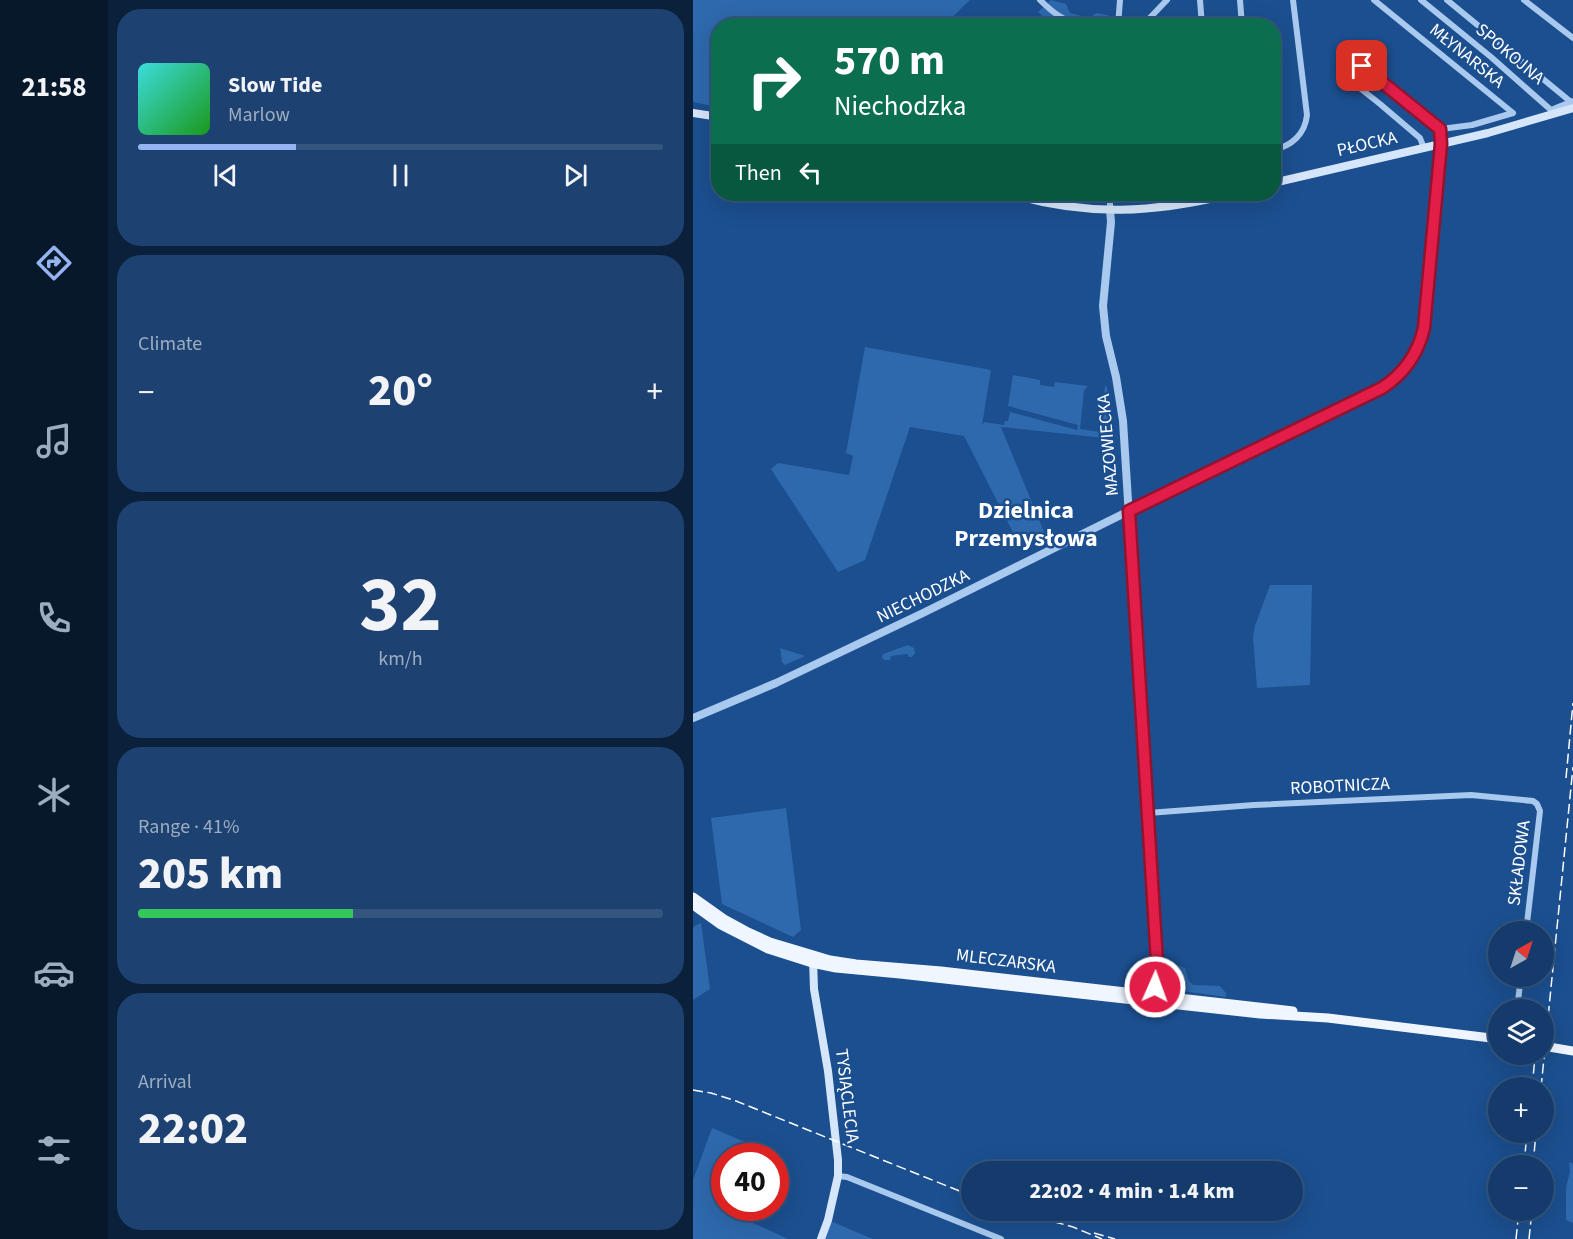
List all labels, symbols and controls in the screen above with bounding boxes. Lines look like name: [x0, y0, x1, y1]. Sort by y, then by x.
street label: MŁYNARSKA: [1424, 18, 1510, 94]
street label: SPOKOJNA: [1470, 18, 1550, 90]
text: 570 m: [834, 31, 945, 91]
pin: [1336, 40, 1387, 91]
icon: right: [735, 42, 813, 120]
icon: arrive: [1345, 49, 1378, 82]
text: 21:58: [21, 68, 87, 107]
text: Slow Tide: [228, 69, 322, 101]
text: Niechodzka: [834, 87, 966, 126]
text: Marlow: [228, 101, 290, 129]
street label: PŁOCKA: [1334, 125, 1400, 163]
icon: left: [794, 156, 827, 189]
text: Then: [735, 157, 782, 189]
icon: previous: [209, 159, 242, 192]
icon: pause: [384, 159, 417, 192]
icon: next: [559, 159, 592, 192]
icon: directions: [33, 242, 75, 284]
text: Climate: [138, 330, 202, 358]
text: 20°: [368, 359, 433, 423]
text: −: [138, 369, 154, 416]
text: +: [647, 369, 663, 416]
street label: MAZOWIECKA: [1091, 393, 1125, 497]
icon: music: [33, 420, 75, 462]
district label: Dzielnica Przemysłowa: [954, 493, 1098, 556]
text: 32: [359, 550, 442, 661]
street label: NIECHODZKA: [872, 563, 974, 629]
icon: phone: [33, 597, 75, 639]
text: km/h: [378, 645, 423, 673]
street label: ROBOTNICZA: [1290, 771, 1391, 801]
icon: climate: [33, 774, 75, 816]
text: Range · 41%: [138, 813, 239, 841]
street label: SKŁADOWA: [1501, 819, 1537, 907]
text: 205 km: [138, 842, 283, 906]
north arrow: [1488, 921, 1554, 987]
map controls: [1488, 921, 1554, 1221]
street label: MLECZARSKA: [955, 942, 1058, 980]
icon: car: [33, 952, 75, 994]
position arrow: [1123, 955, 1187, 1019]
button: layers: [1488, 999, 1554, 1065]
street label: TYSIĄCLECIA: [829, 1047, 865, 1145]
text: Arrival: [138, 1068, 192, 1096]
button: +: [1488, 1077, 1554, 1143]
text: 22:02: [138, 1097, 248, 1161]
icon: filters: [33, 1129, 75, 1171]
speed limit sign: 40: [711, 1143, 789, 1221]
button: −: [1488, 1155, 1554, 1221]
text: 22:02 · 4 min · 1.4 km: [1029, 1175, 1235, 1207]

